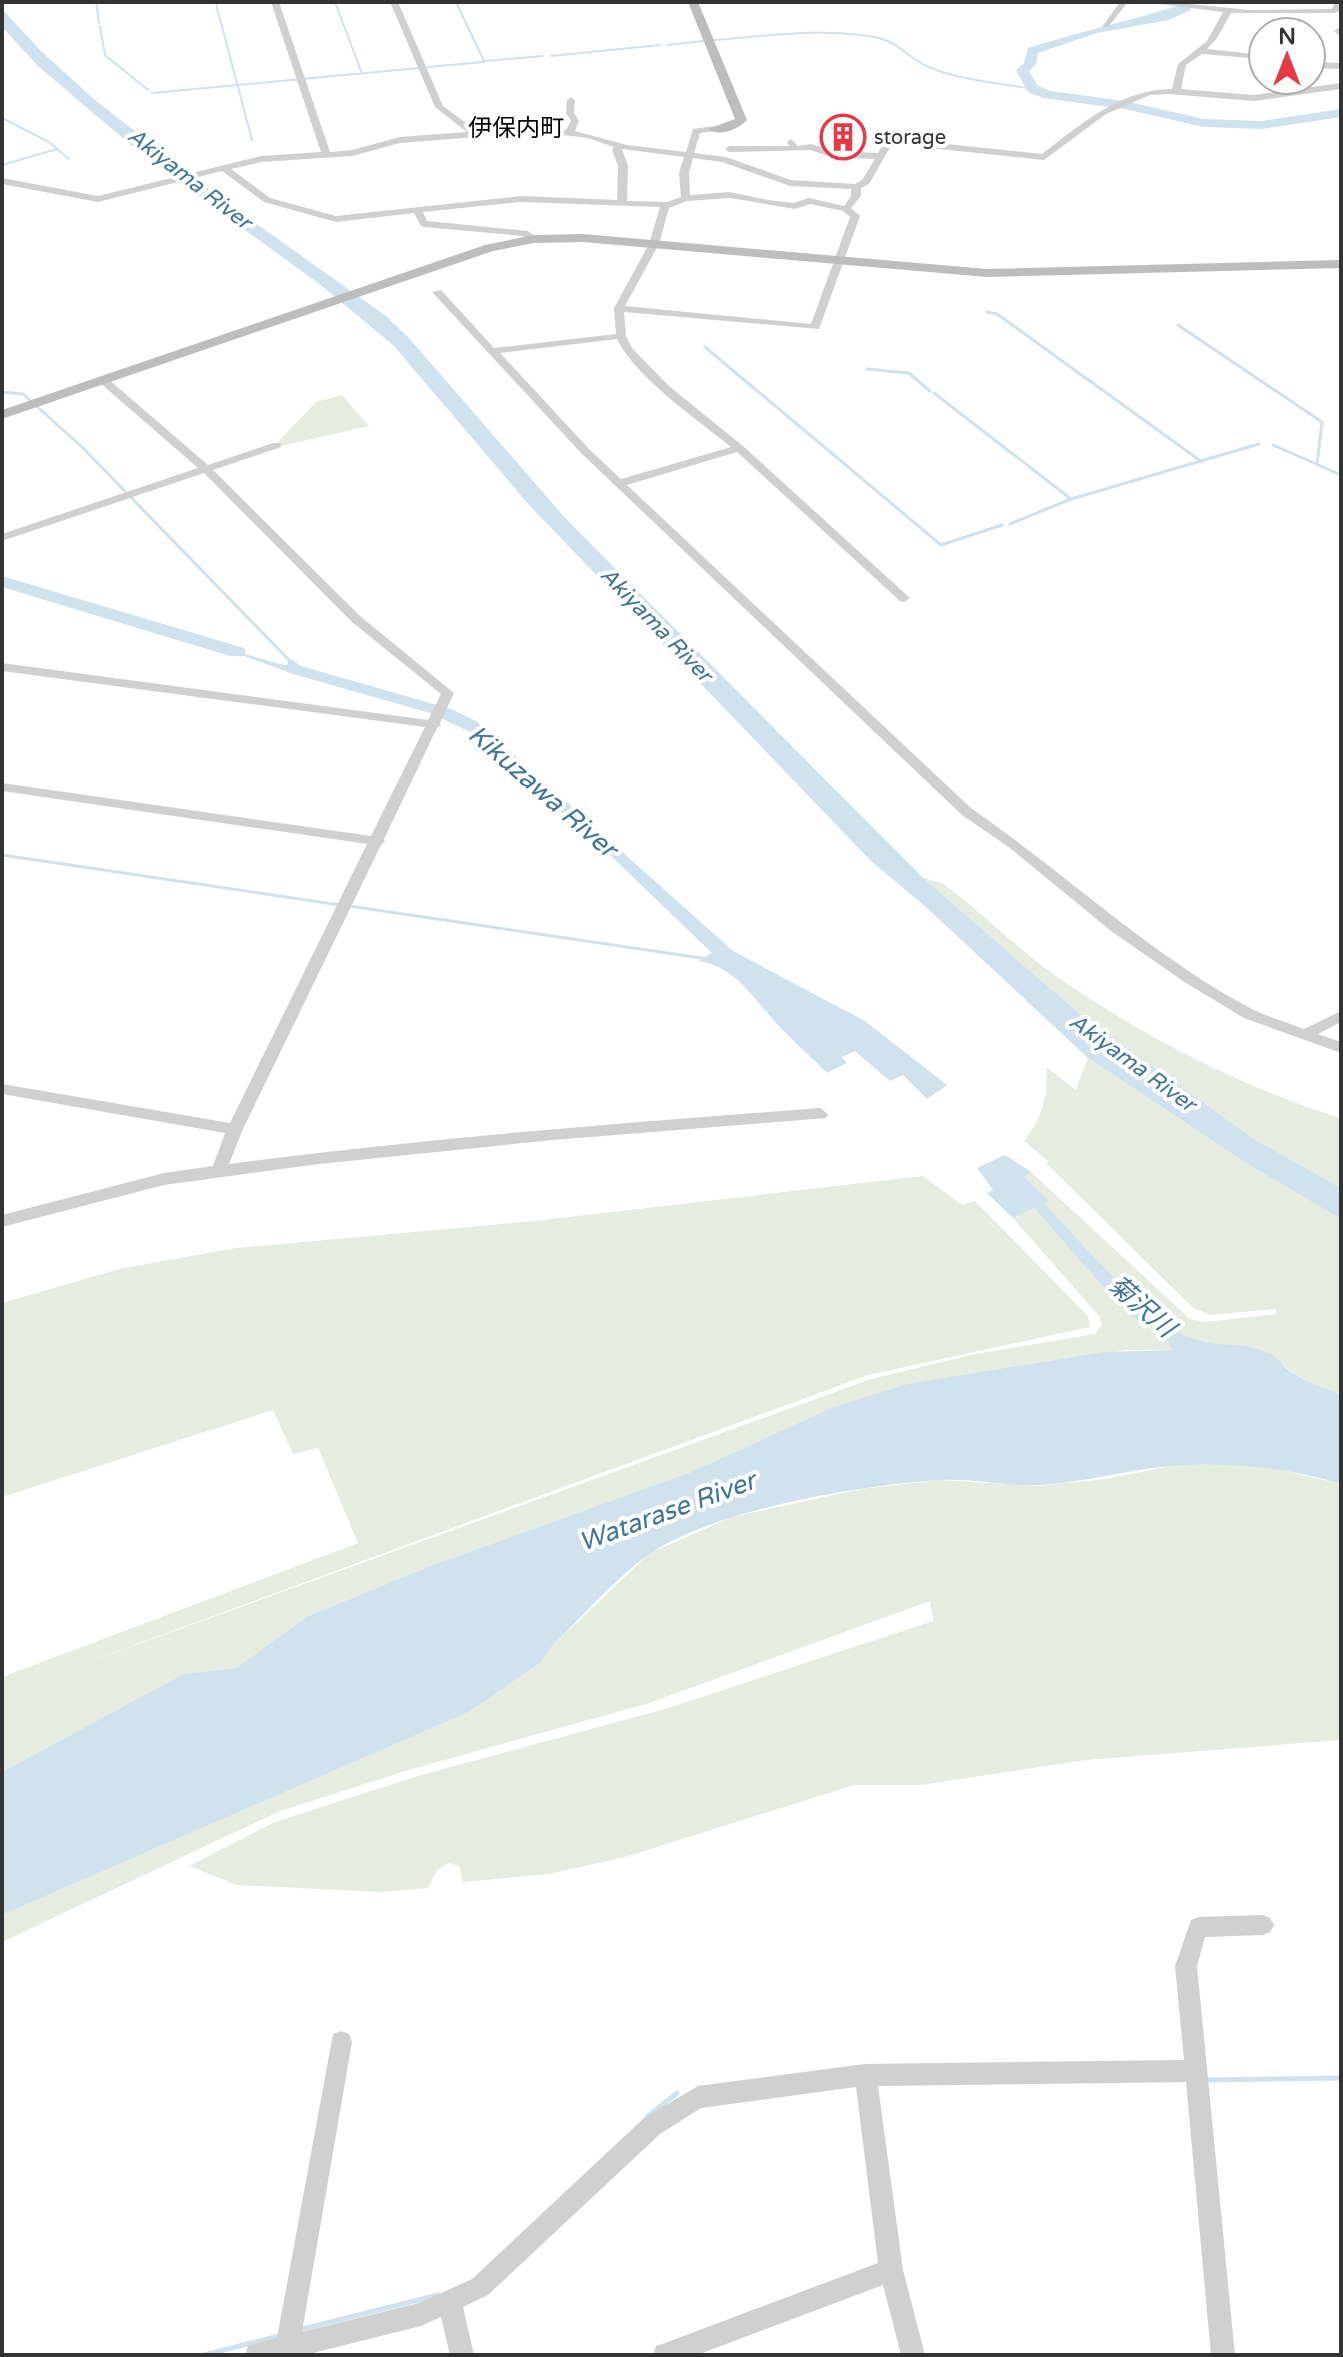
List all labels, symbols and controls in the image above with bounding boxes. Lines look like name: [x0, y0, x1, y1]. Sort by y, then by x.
north arrow: [1247, 16, 1327, 96]
text: N: [1278, 24, 1296, 50]
building icon: storage: [819, 113, 867, 161]
district label: 伊保内町: [468, 114, 564, 143]
water label: Akiyama River: [122, 122, 258, 237]
place label: storage: [874, 126, 946, 150]
water label: Akiyama River: [595, 562, 719, 689]
water label: Kikuzawa River: [462, 719, 625, 866]
water label: Akiyama River: [1064, 1008, 1203, 1119]
water label: 菊沢川: [1102, 1269, 1184, 1346]
water label: Watarase River: [575, 1464, 763, 1558]

